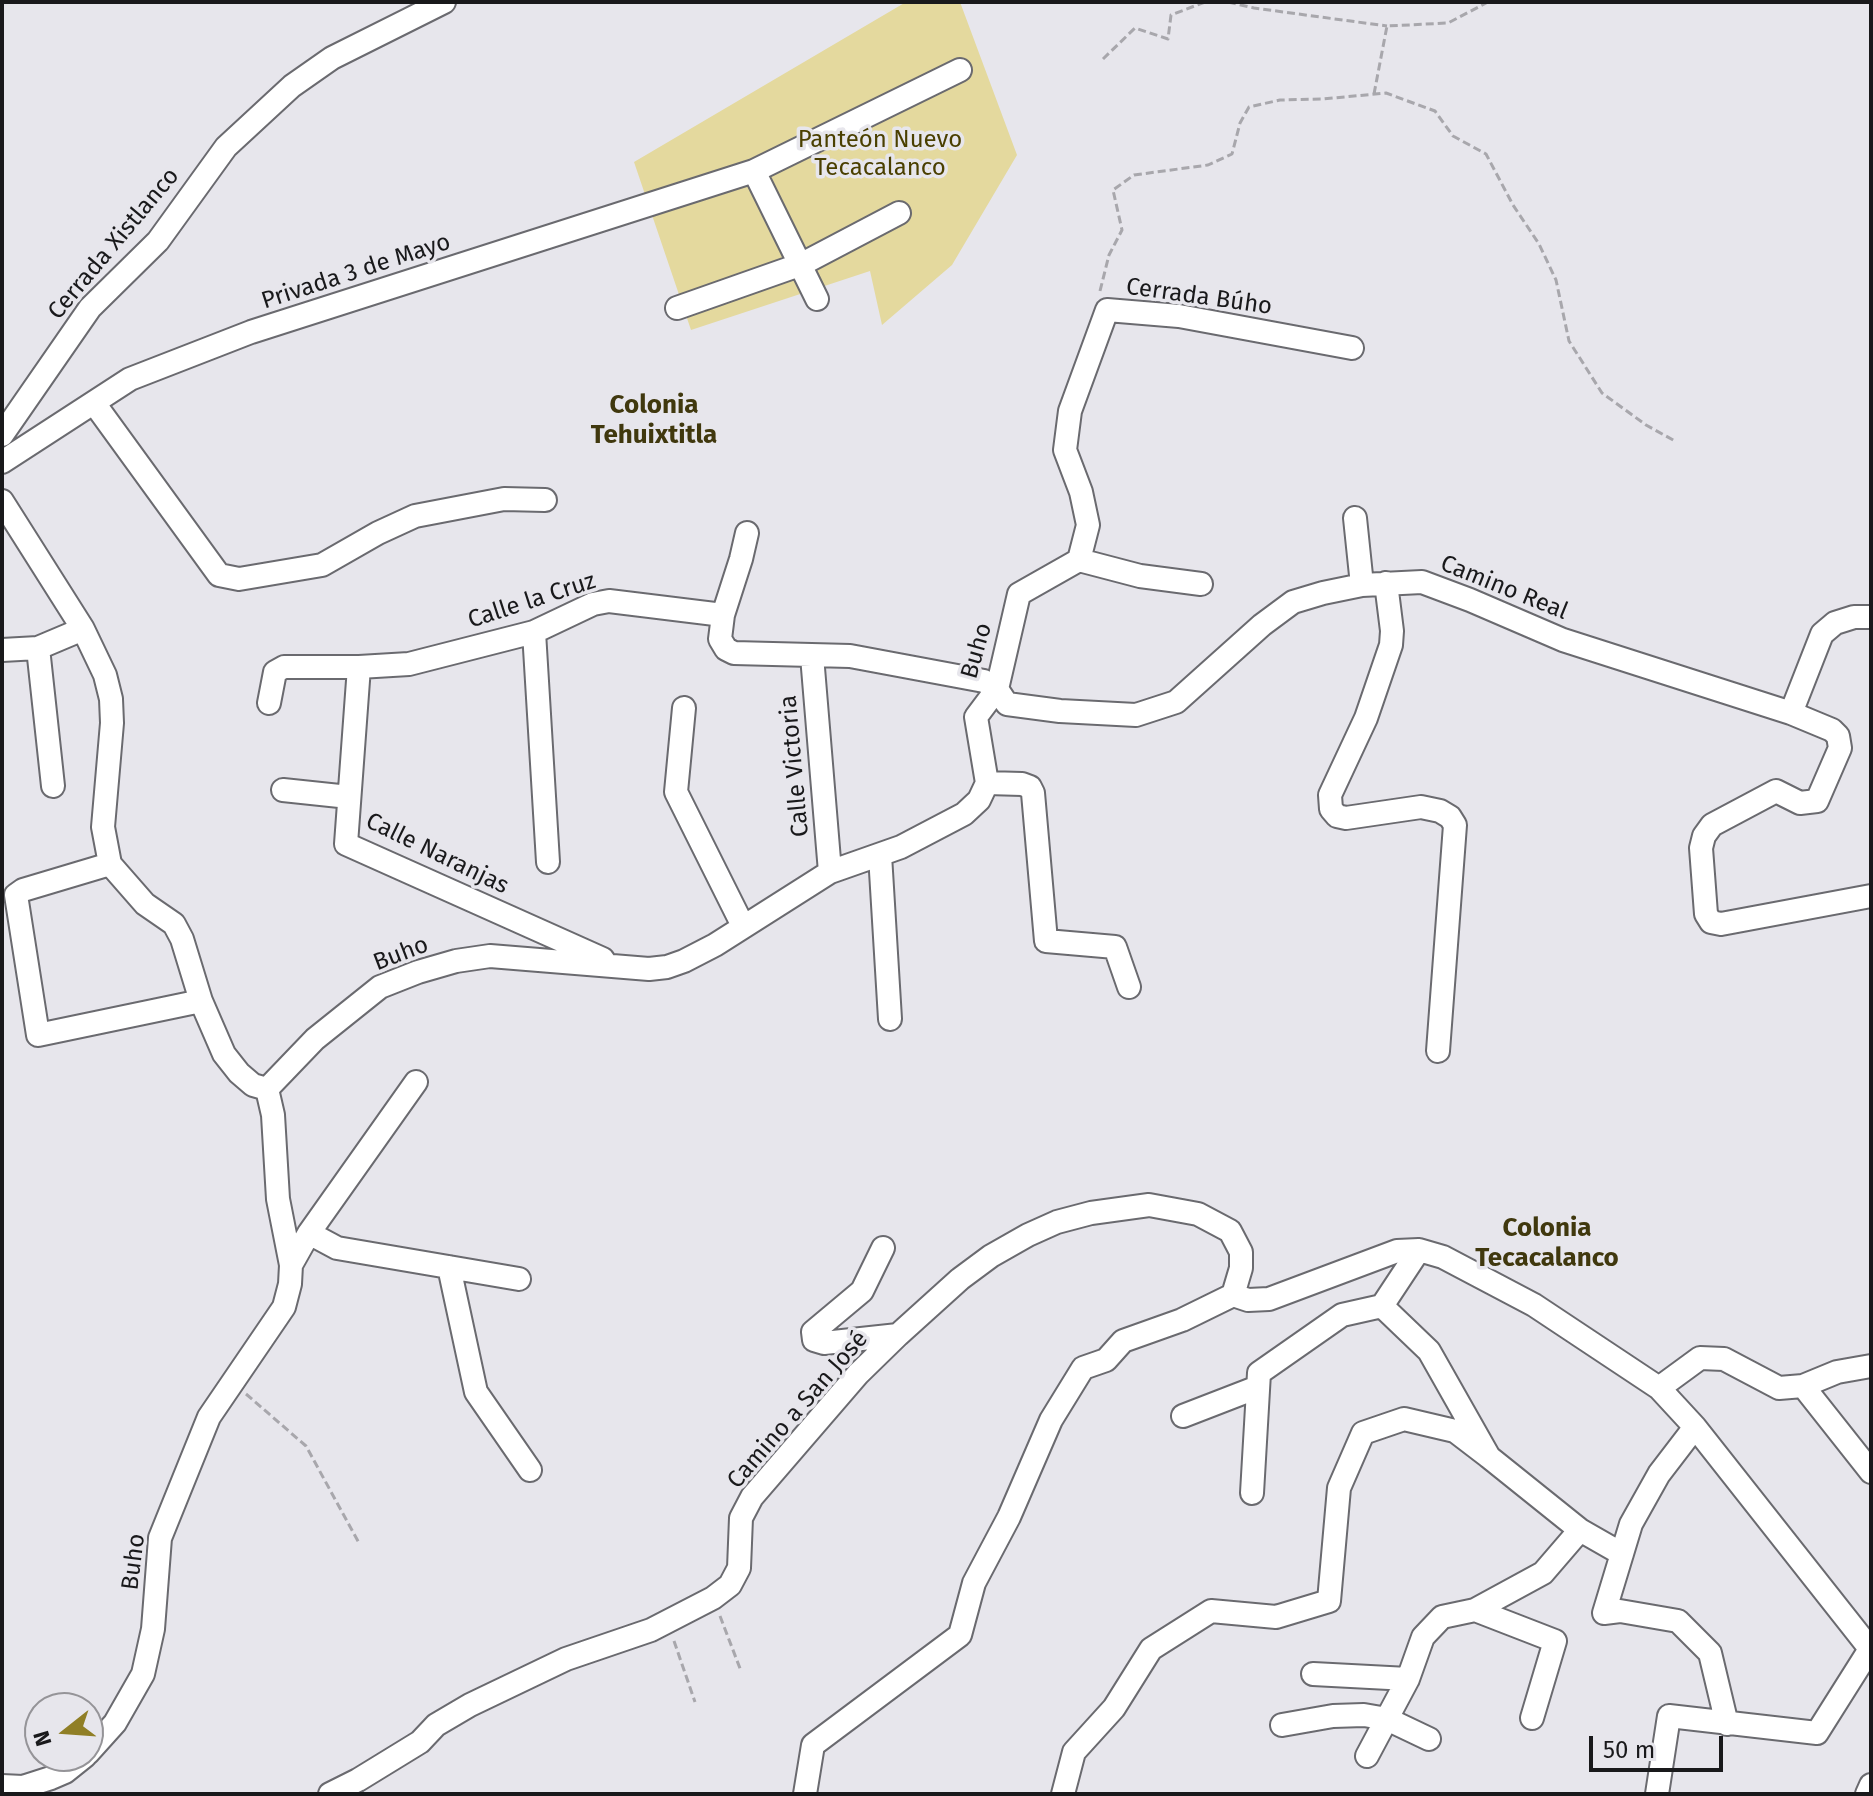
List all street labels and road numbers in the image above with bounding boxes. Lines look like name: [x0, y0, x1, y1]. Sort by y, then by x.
street label: Cerrada Xistlanco: [42, 162, 186, 326]
street label: Privada 3 de Mayo: [258, 228, 454, 316]
street label: Cerrada Búho: [1124, 272, 1274, 322]
street label: Camino Real: [1436, 549, 1572, 627]
street label: Calle la Cruz: [465, 567, 599, 635]
street label: Buho: [955, 620, 999, 682]
street label: Calle Victoria: [774, 694, 816, 838]
street label: Calle Naranjas: [361, 807, 513, 901]
street label: Buho: [369, 930, 433, 978]
street label: Camino a San José: [722, 1325, 874, 1495]
street label: Buho: [116, 1532, 152, 1592]

